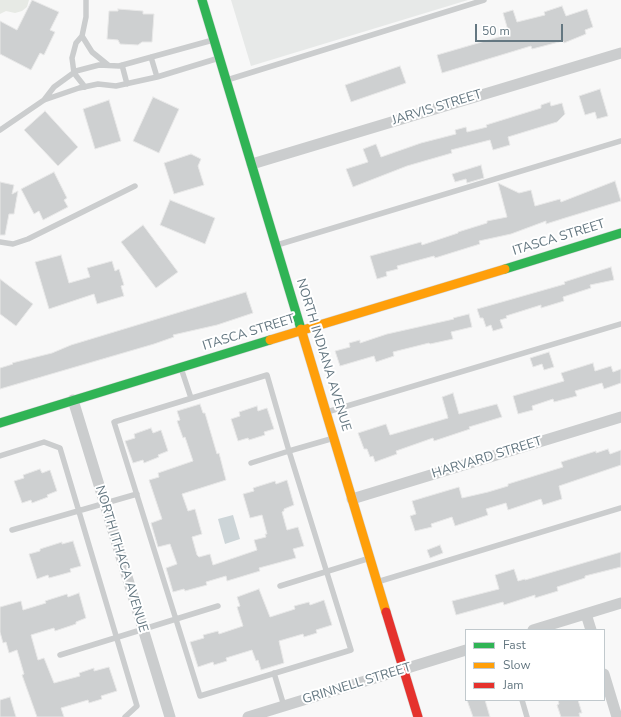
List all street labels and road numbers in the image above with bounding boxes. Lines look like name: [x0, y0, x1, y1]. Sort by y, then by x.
street label: JARVIS STREET: [390, 87, 484, 129]
street label: ITASCA STREET: [511, 217, 607, 259]
street label: NORTH INDIANA AVENUE: [292, 277, 354, 433]
street label: ITASCA STREET: [201, 312, 297, 354]
street label: HARVARD STREET: [430, 434, 544, 482]
street label: NORTH ITHACA AVENUE: [91, 484, 151, 634]
street label: GRINNELL STREET: [301, 660, 413, 708]

